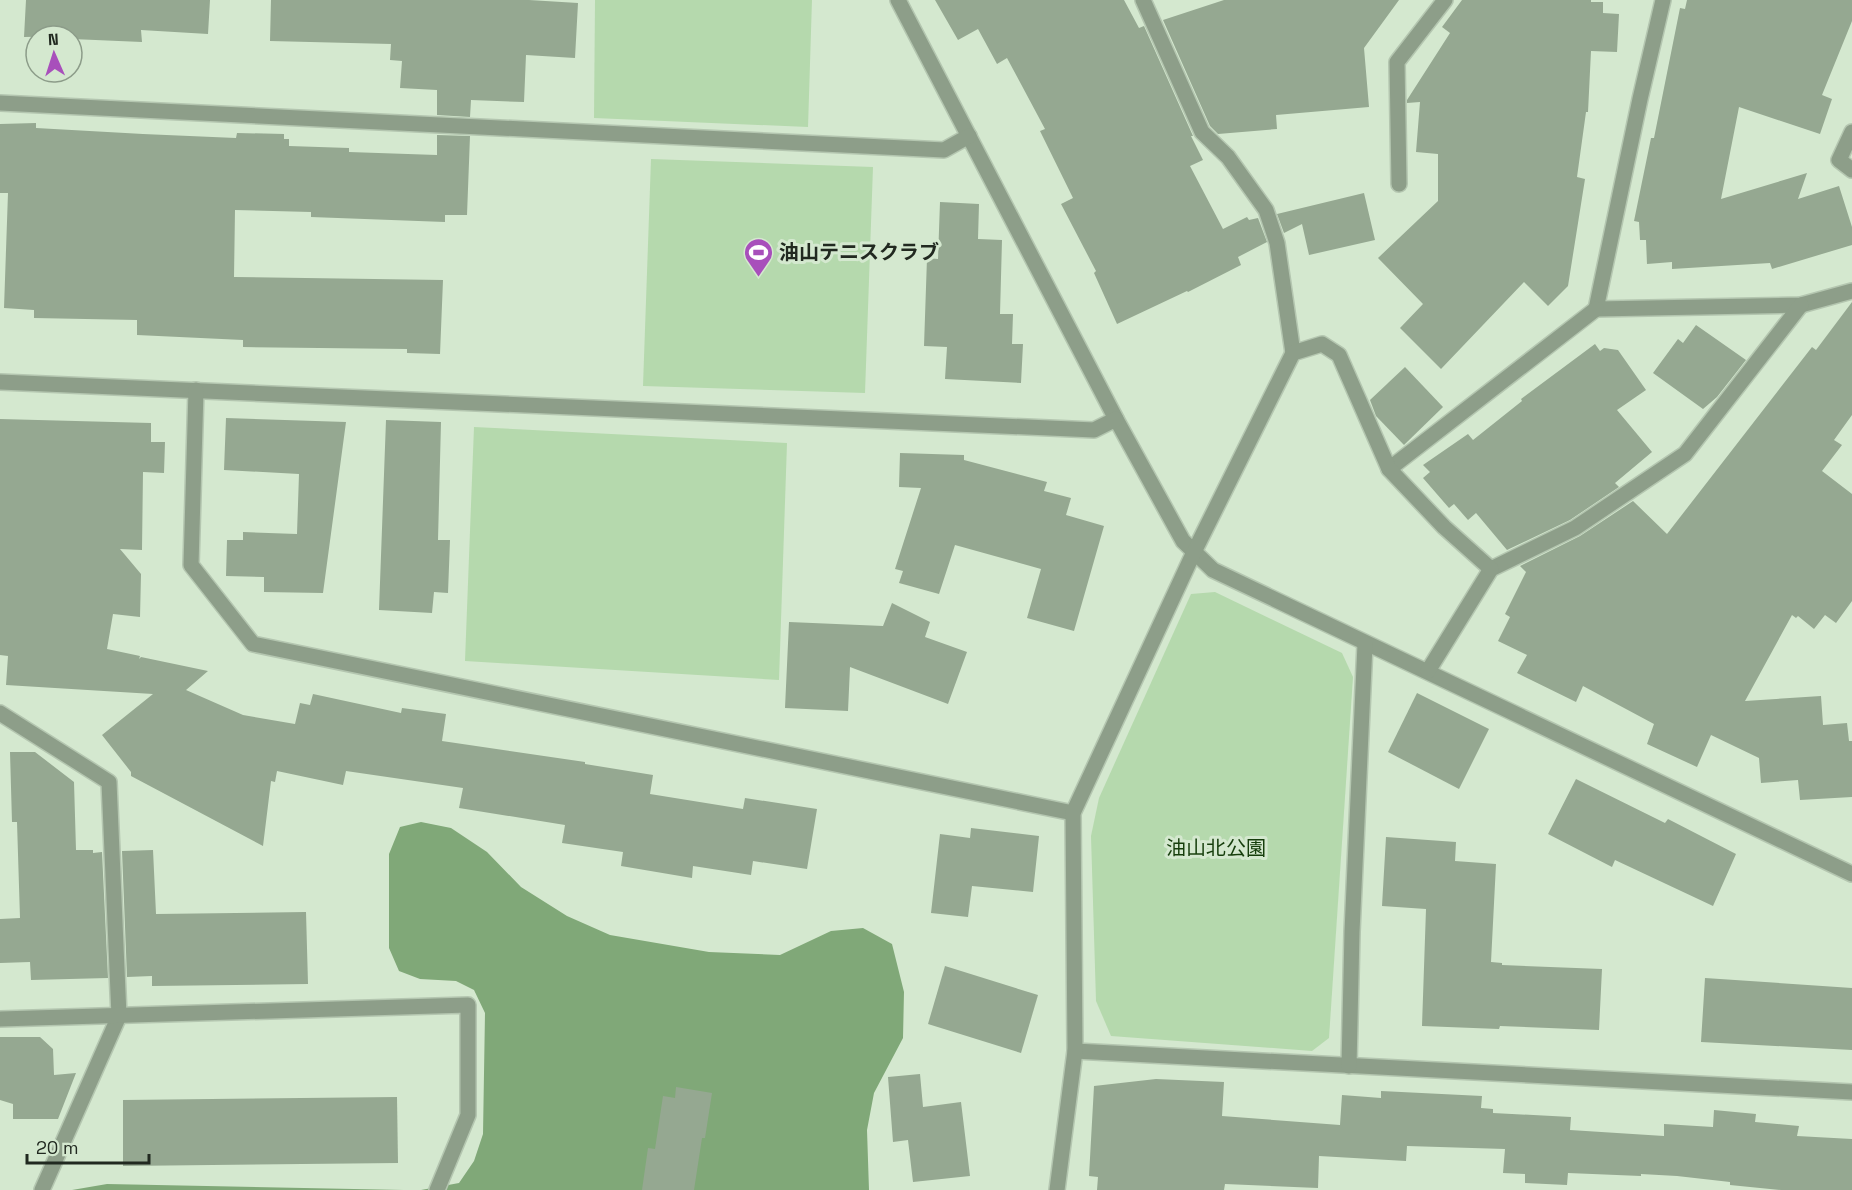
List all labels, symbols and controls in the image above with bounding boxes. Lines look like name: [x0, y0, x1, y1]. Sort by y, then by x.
north arrow: [24, 24, 84, 84]
text: N: [47, 29, 59, 50]
sports icon: 油山テニスクラブ: [742, 236, 774, 278]
place label: 油山テニスクラブ: [779, 239, 939, 265]
park label: 油山北公園: [1166, 835, 1266, 861]
scale bar: [27, 1127, 148, 1165]
text: 20 m: [36, 1136, 79, 1159]

